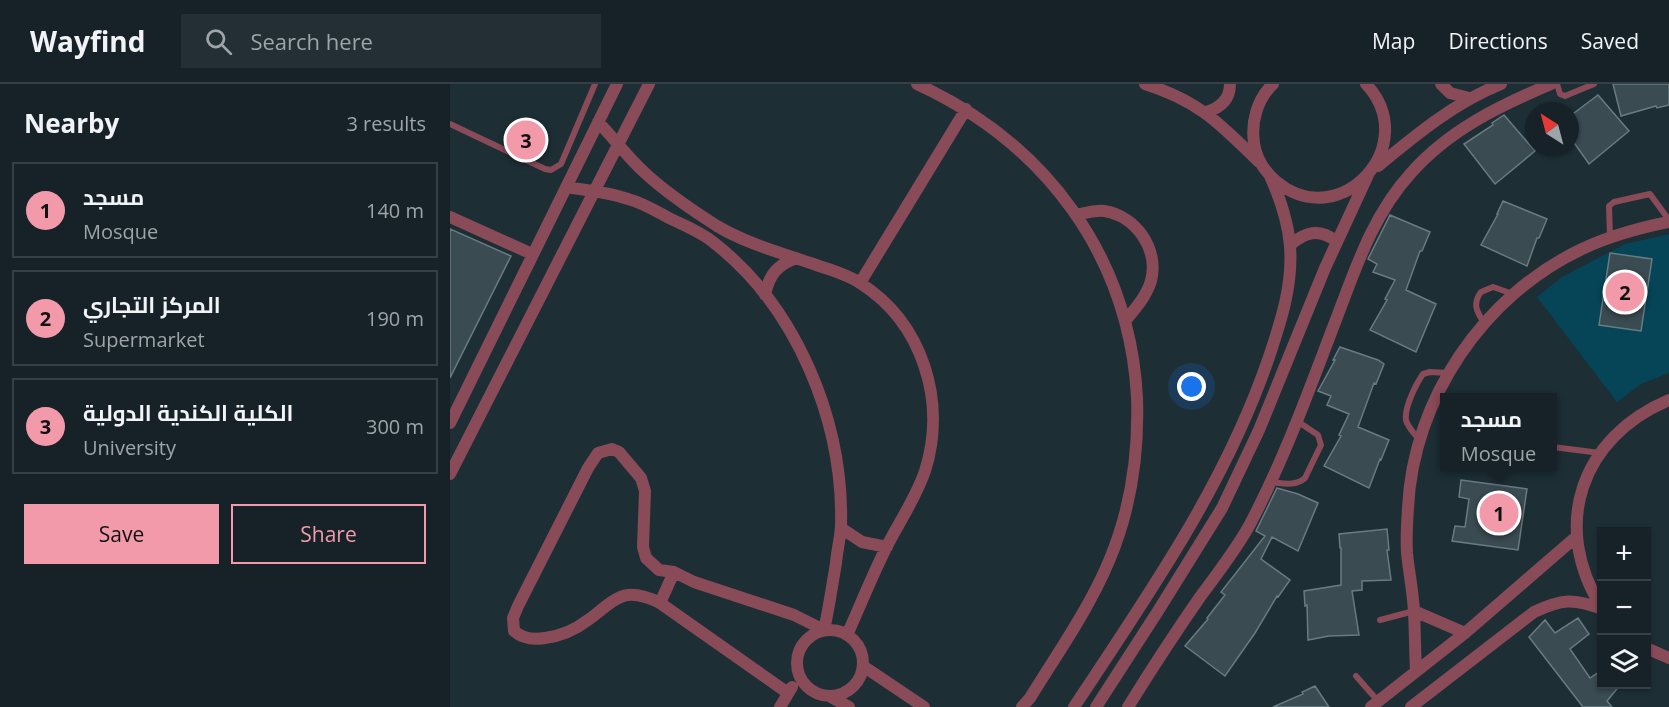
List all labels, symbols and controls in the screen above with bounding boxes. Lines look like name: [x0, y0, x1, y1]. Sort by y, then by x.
search box: [181, 14, 601, 68]
text: Wayfind: [30, 22, 145, 60]
icon: search: [202, 25, 235, 58]
text: Search here: [250, 26, 373, 56]
text: Map: [1372, 27, 1415, 55]
text: Directions: [1448, 27, 1548, 55]
text: Saved: [1581, 27, 1639, 55]
north arrow: [1525, 102, 1579, 156]
text: Nearby: [24, 105, 119, 141]
text: 3 results: [346, 110, 426, 137]
pin: 3: [506, 118, 546, 162]
text: مسجد: [83, 181, 144, 211]
text: 1: [40, 197, 51, 224]
text: 140 m: [366, 197, 424, 224]
text: Mosque: [83, 218, 158, 245]
pin: 2: [1606, 270, 1644, 314]
text: المركز التجاري: [83, 289, 221, 319]
text: 2: [40, 305, 51, 332]
text: 190 m: [366, 305, 424, 332]
text: Supermarket: [83, 326, 205, 353]
your location: [1177, 372, 1206, 401]
popup: [1440, 393, 1557, 471]
text: الكلية الكندية الدولية: [83, 397, 293, 427]
text: مسجد: [1461, 403, 1522, 433]
text: 3: [40, 413, 51, 440]
text: 300 m: [366, 413, 424, 440]
text: University: [83, 434, 176, 461]
text: Mosque: [1461, 440, 1536, 467]
pin: 1: [1480, 490, 1518, 536]
button: Save: [24, 504, 219, 564]
button: Share: [231, 504, 426, 564]
map controls: [1597, 527, 1651, 689]
button: +: [1597, 527, 1651, 581]
button: −: [1597, 581, 1651, 635]
button: layers: [1597, 635, 1651, 689]

